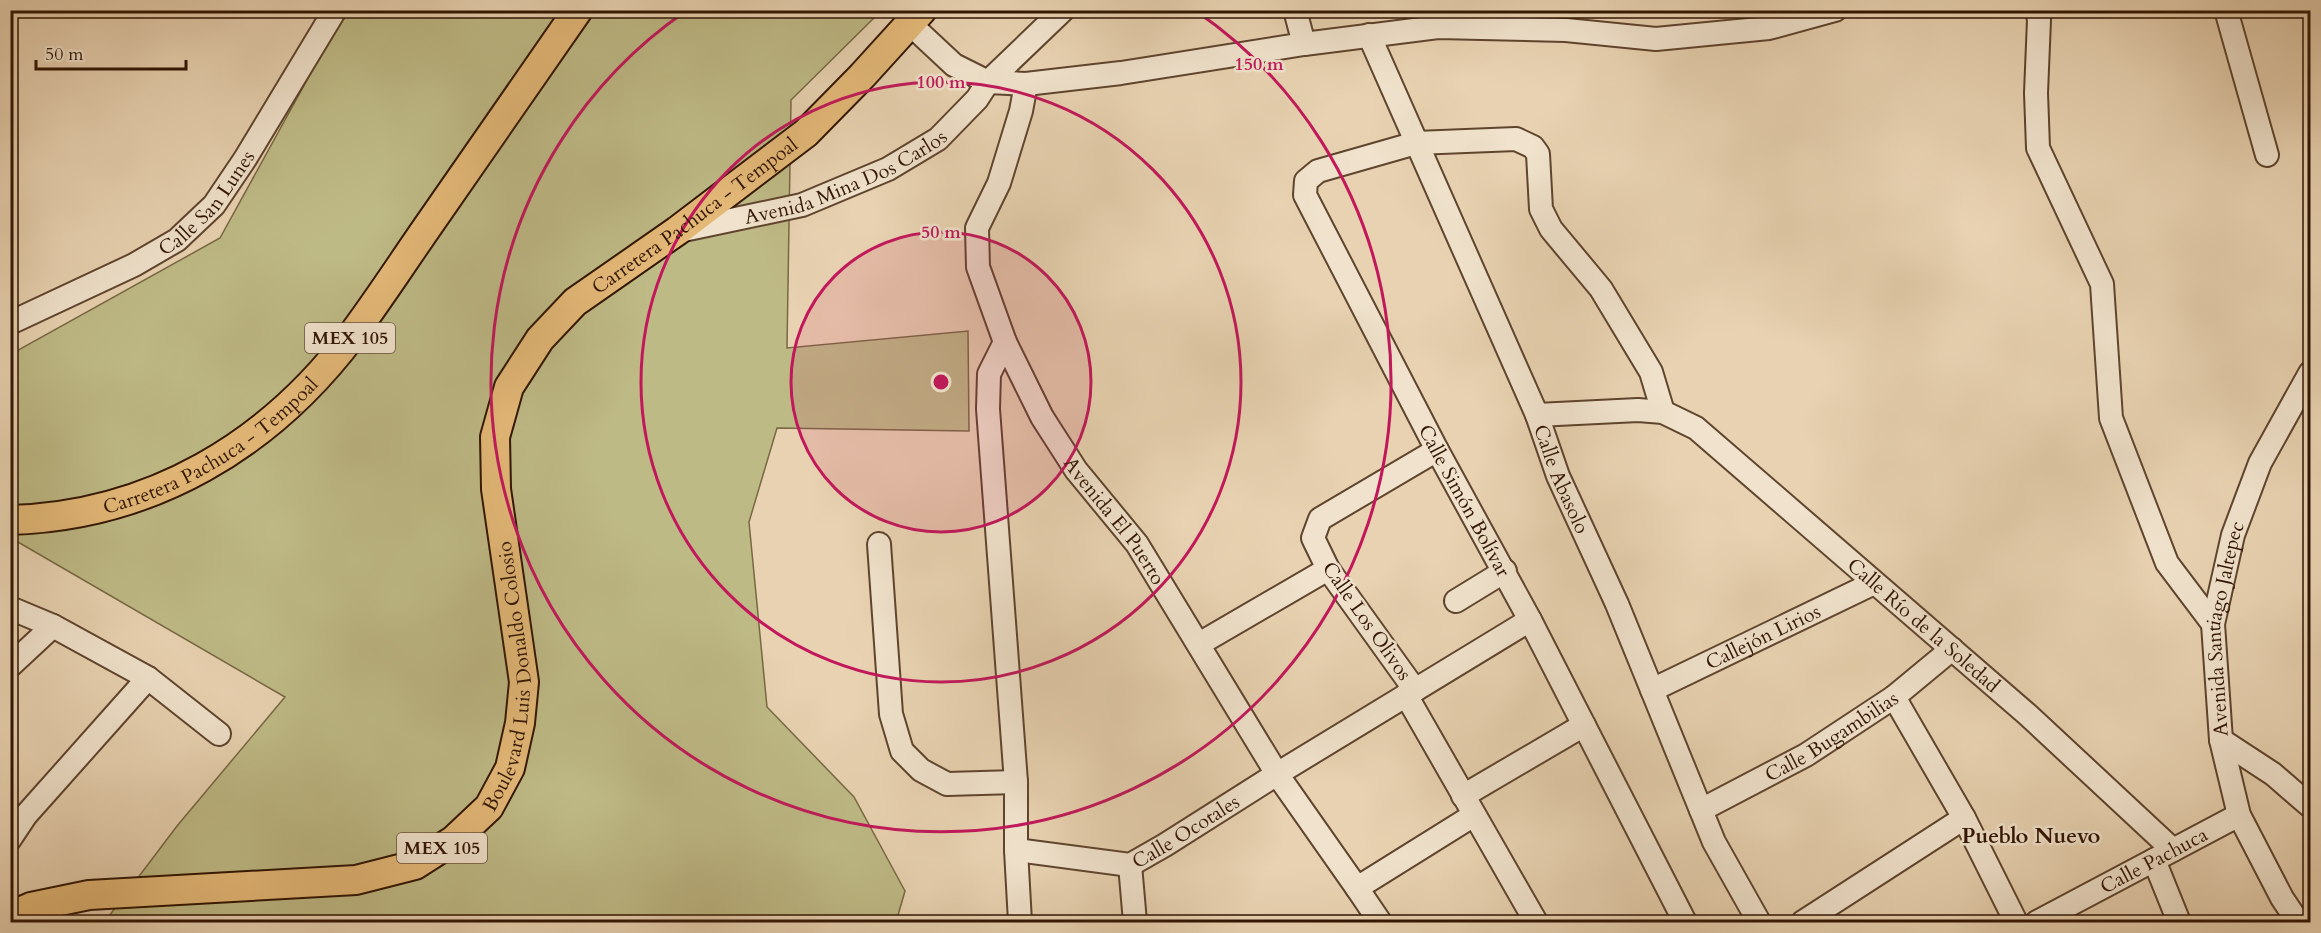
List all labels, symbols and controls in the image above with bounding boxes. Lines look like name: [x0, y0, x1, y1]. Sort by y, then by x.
scale bar: [36, 33, 186, 71]
text: 50 m: [45, 42, 84, 67]
text: 150 m: [1234, 52, 1284, 77]
text: 100 m: [916, 70, 966, 95]
street label: Avenida Mina Dos Carlos: [742, 124, 953, 230]
street label: Carretera Pachuca - Tempoal: [586, 131, 803, 300]
street label: Calle San Lunes: [153, 145, 261, 262]
text: 50 m: [921, 220, 961, 245]
road number: MEX 105: [305, 323, 395, 353]
street label: Carretera Pachuca - Tempoal: [100, 371, 324, 520]
centre of rings: [931, 372, 951, 392]
street label: Calle Simón Bolívar: [1412, 419, 1518, 582]
street label: Calle Abasolo: [1528, 421, 1596, 538]
street label: Avenida El Puerto: [1057, 452, 1172, 590]
street label: Avenida Santiago Jaltepec: [2200, 517, 2251, 737]
street label: Boulevard Luis Donaldo Colosio: [476, 539, 538, 816]
street label: Calle Río de la Soledad: [1842, 551, 2006, 699]
street label: Calle Los Olivos: [1316, 556, 1418, 686]
street label: Callejón Lirios: [1701, 597, 1825, 676]
street label: Calle Bugambilias: [1760, 684, 1903, 788]
street label: Calle Ocotales: [1127, 788, 1244, 875]
district label: Pueblo Nuevo: [1962, 821, 2101, 851]
street label: Calle Pachuca: [2095, 821, 2212, 900]
road number: MEX 105: [397, 833, 487, 863]

